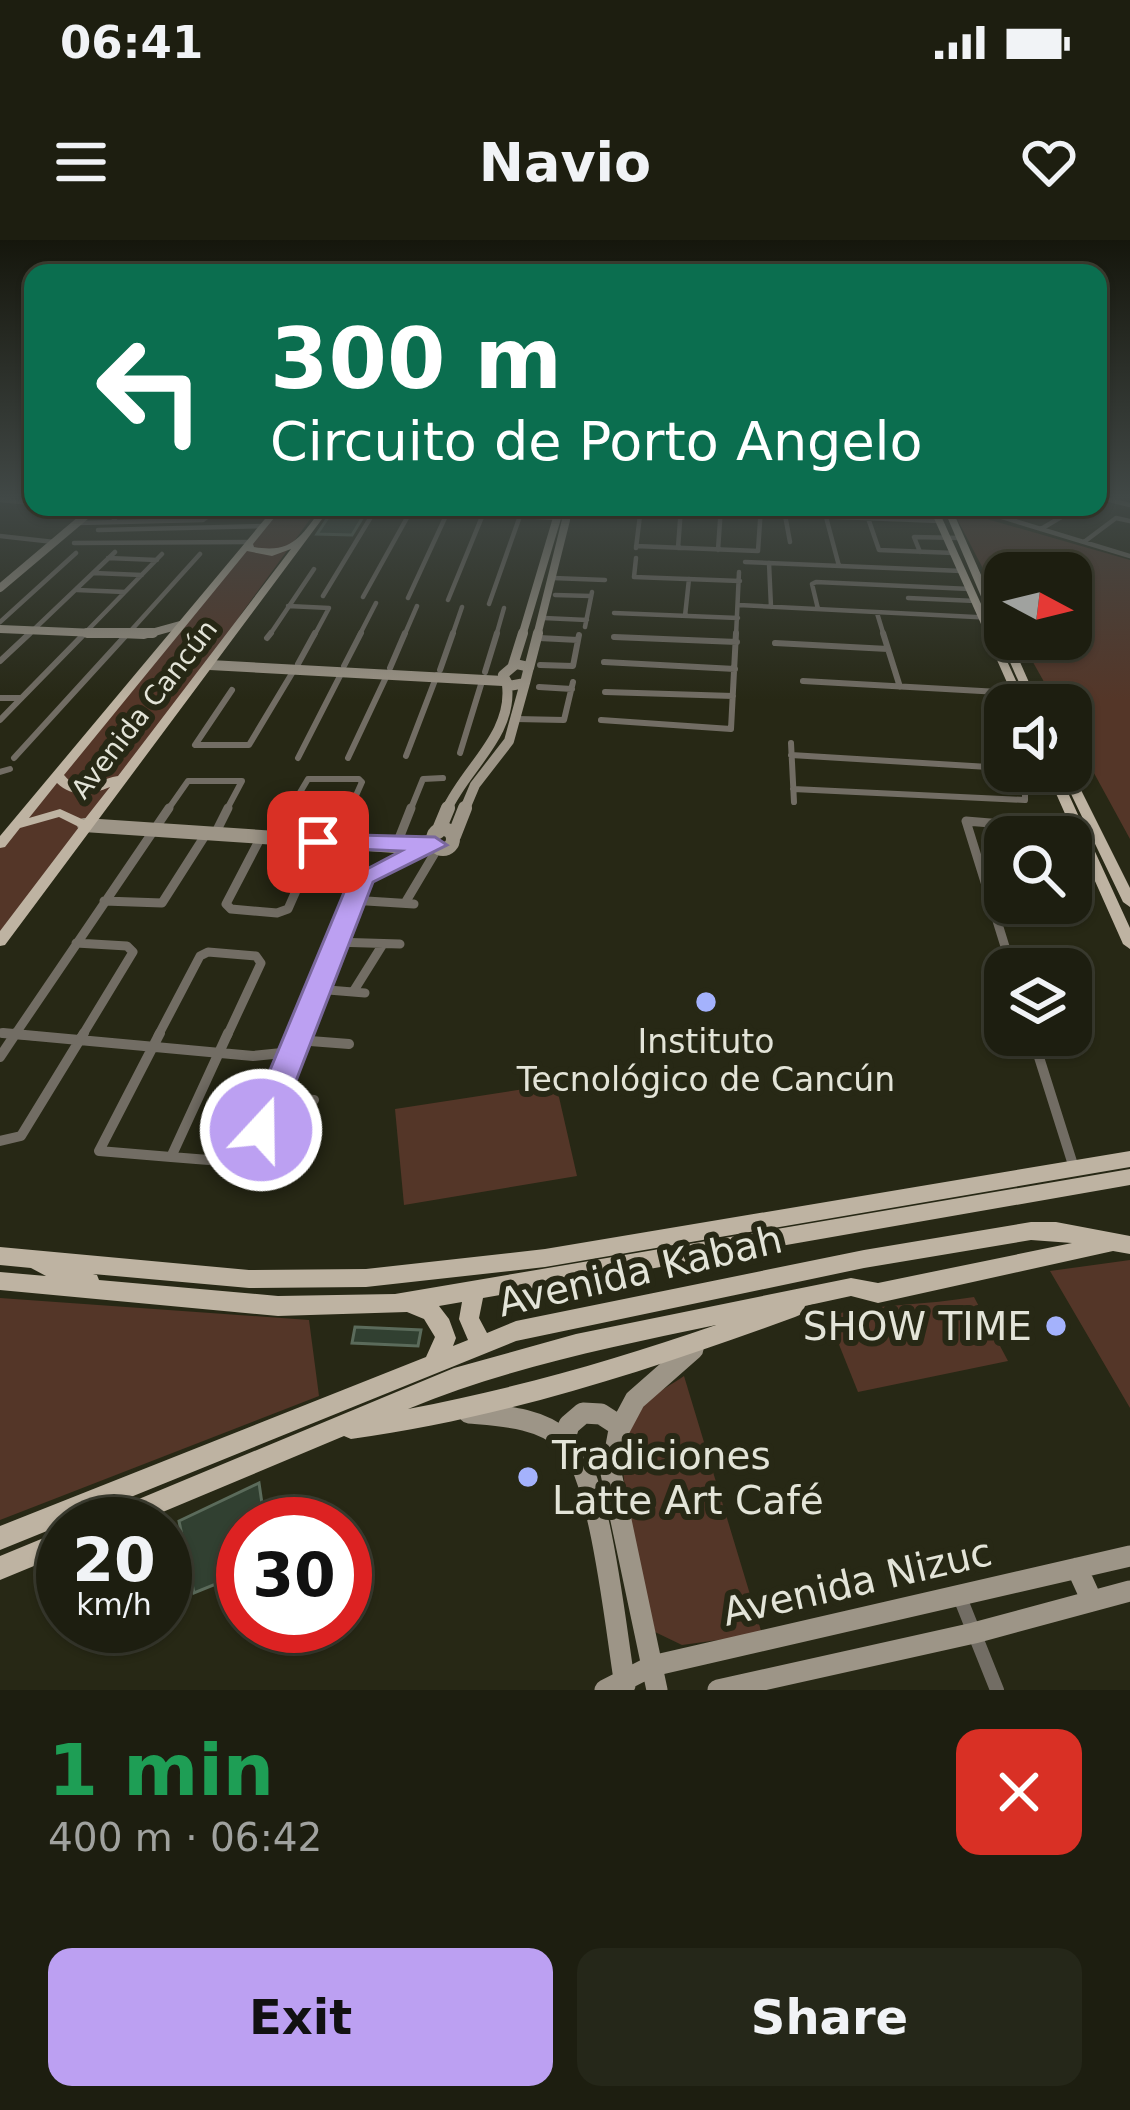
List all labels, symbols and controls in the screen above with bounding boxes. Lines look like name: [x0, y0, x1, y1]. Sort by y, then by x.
text: 06:41: [60, 16, 203, 69]
icon: menu: [48, 129, 114, 195]
icon: heart: [1016, 129, 1082, 195]
text: Navio: [479, 131, 651, 194]
text: 300 m: [270, 310, 562, 408]
icon: left: [72, 312, 228, 468]
text: Circuito de Porto Angelo: [270, 410, 923, 473]
north arrow: [984, 552, 1092, 660]
map controls: [984, 552, 1092, 1056]
street label: Avenida Cancún: [65, 614, 223, 804]
button: sound: [984, 684, 1092, 792]
pin: [267, 791, 369, 893]
icon: arrive: [285, 809, 351, 875]
button: search: [984, 816, 1092, 924]
button: layers: [984, 948, 1092, 1056]
marker: Instituto Tecnológico de Cancún: [693, 989, 719, 1015]
place label: Instituto Tecnológico de Cancún: [516, 1022, 895, 1099]
position arrow: [198, 1067, 324, 1193]
street label: Avenida Kabah: [494, 1216, 786, 1326]
place label: SHOW TIME: [803, 1304, 1032, 1349]
marker: SHOW TIME: [1043, 1313, 1069, 1339]
place label: Tradiciones Latte Art Café: [551, 1433, 824, 1523]
marker: Tradiciones Latte Art Café: [515, 1464, 541, 1490]
speed limit sign: 30: [216, 1497, 372, 1653]
text: 20: [72, 1525, 156, 1595]
street label: Avenida Nizuc: [718, 1529, 996, 1635]
text: km/h: [76, 1587, 152, 1622]
text: 1 min: [48, 1728, 274, 1812]
button: close: [956, 1729, 1082, 1855]
text: 400 m · 06:42: [48, 1815, 322, 1860]
button: Exit: [48, 1948, 553, 2086]
button: Share: [577, 1948, 1082, 2086]

